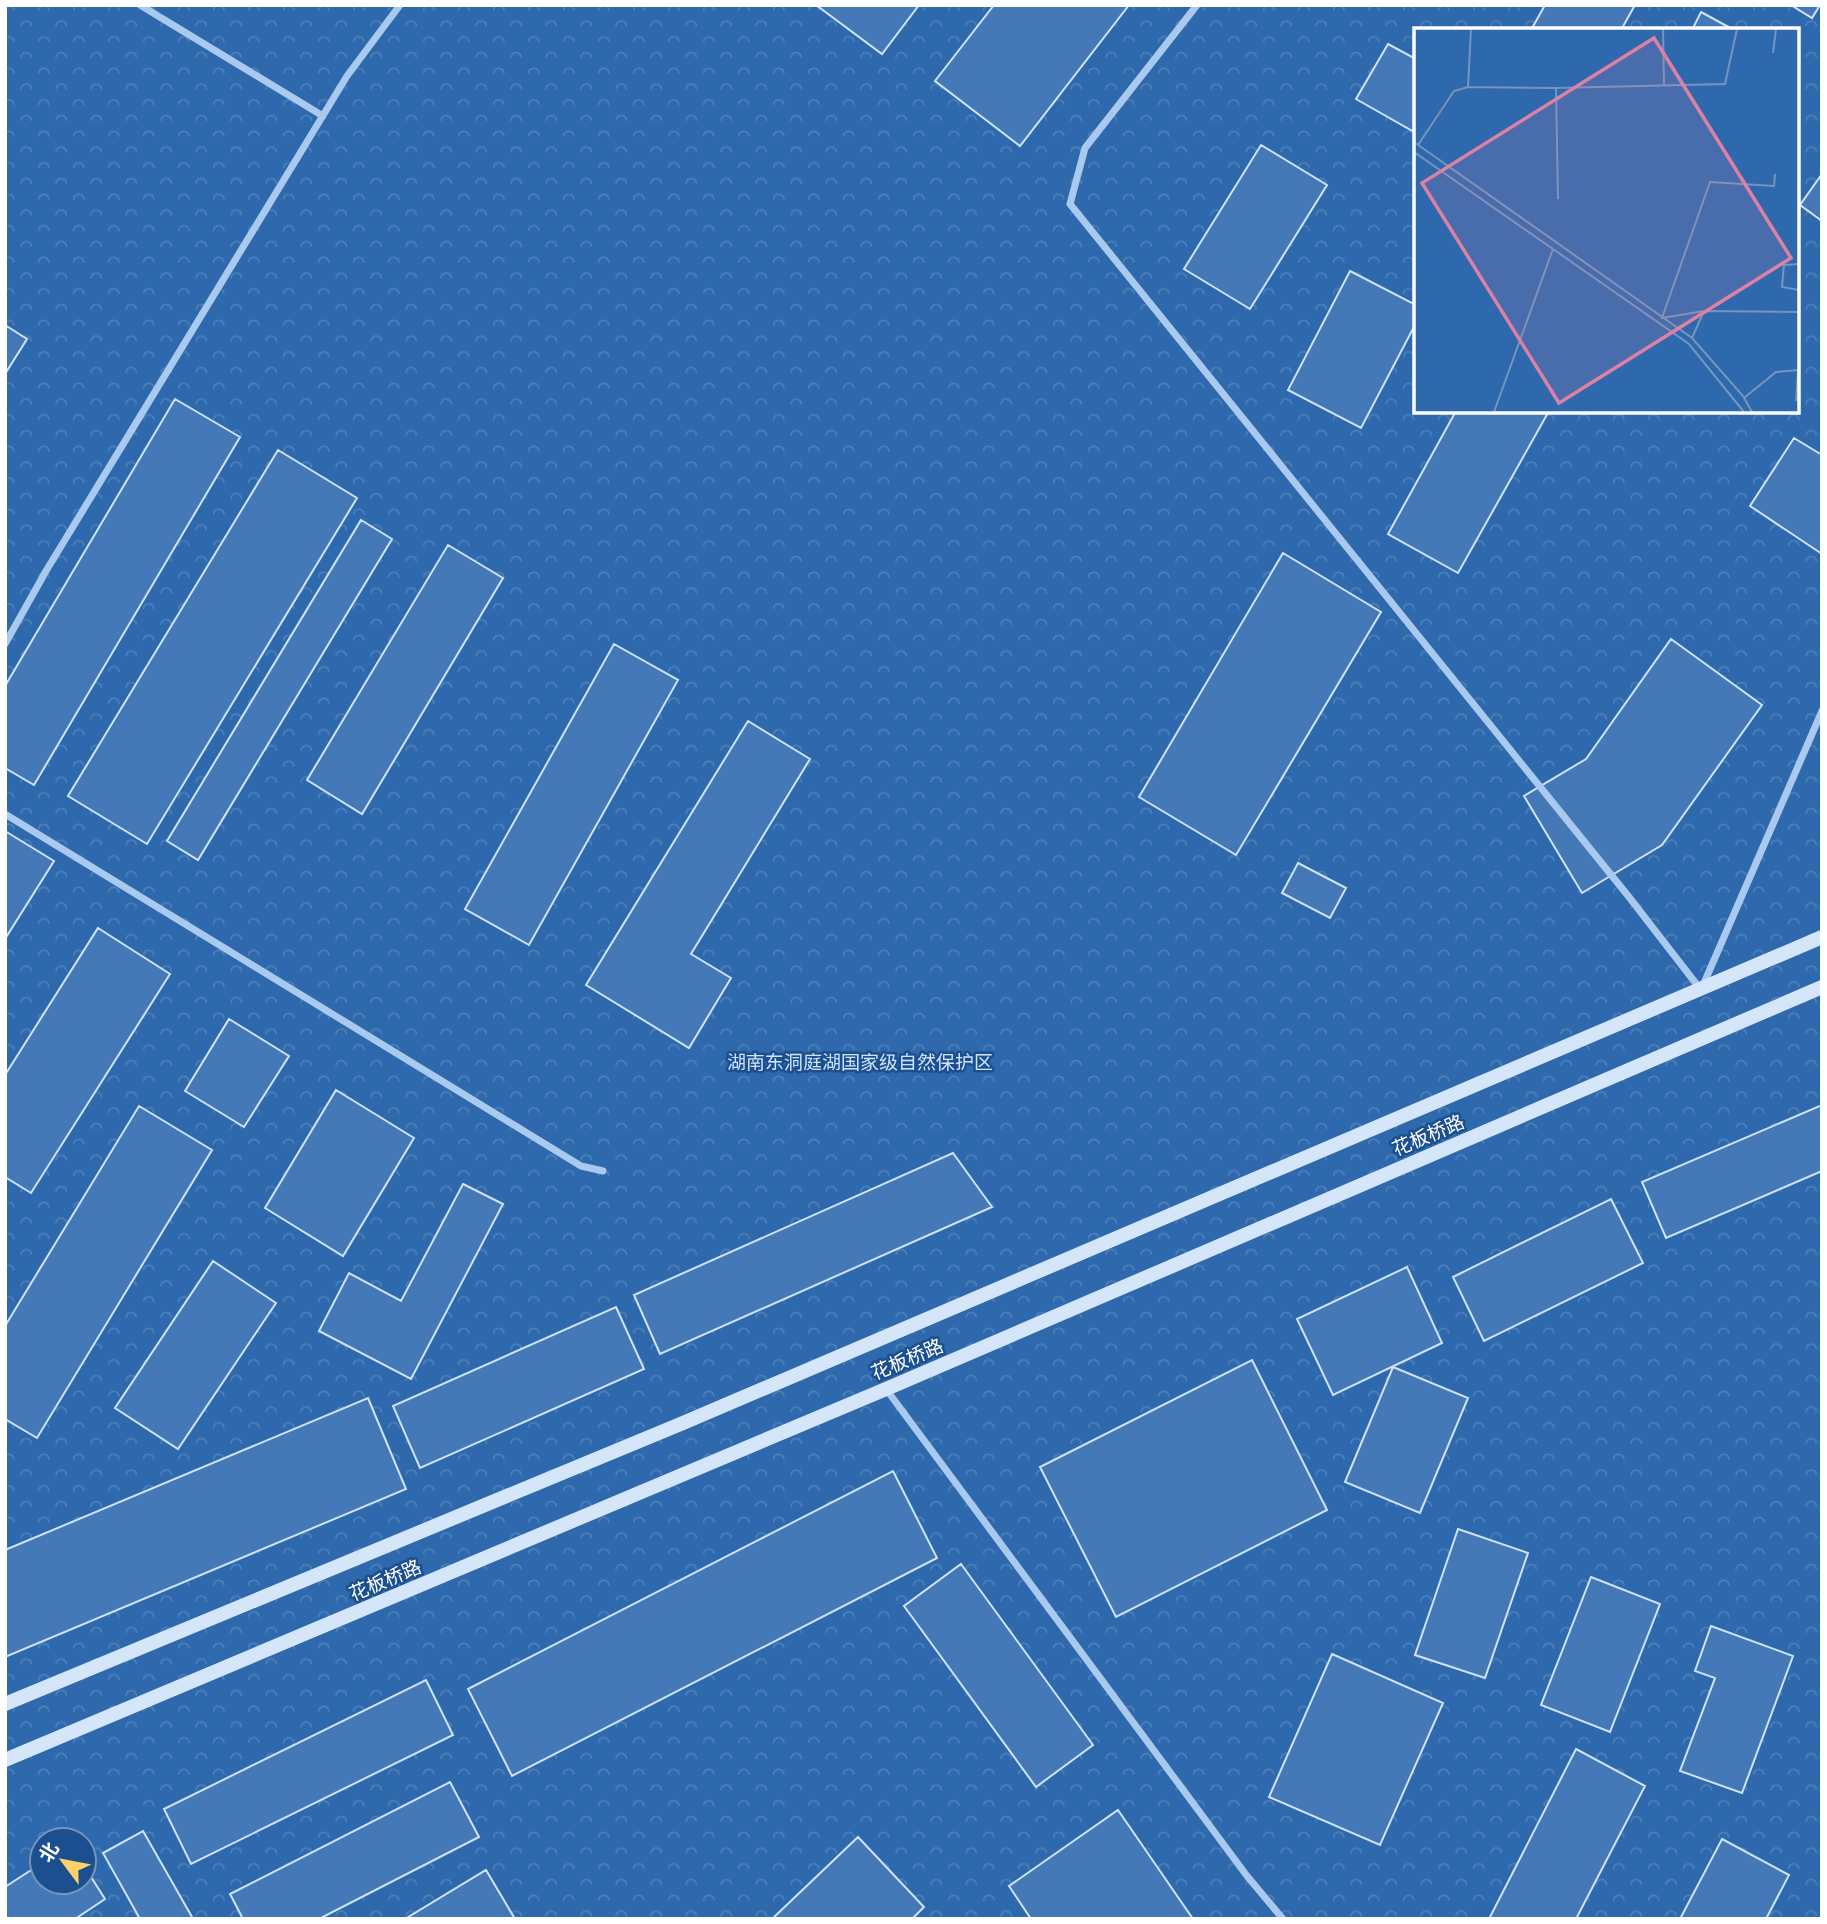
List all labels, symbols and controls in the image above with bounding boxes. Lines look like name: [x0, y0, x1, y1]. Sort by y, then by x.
inset map: [1414, 28, 1799, 413]
park label: 湖南东洞庭湖国家级自然保护区: [727, 1050, 993, 1074]
street label: 花板桥路: [1388, 1109, 1468, 1161]
street label: 花板桥路: [867, 1333, 947, 1385]
street label: 花板桥路: [345, 1554, 425, 1606]
north arrow: [28, 1826, 98, 1896]
text: 北: [33, 1838, 64, 1866]

